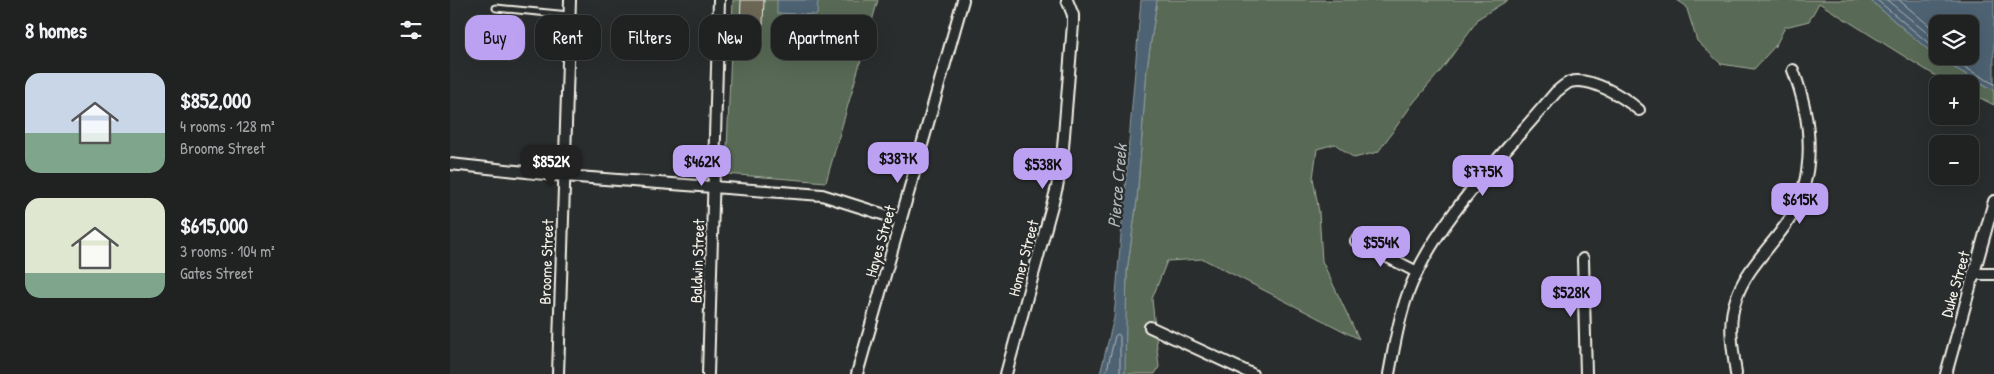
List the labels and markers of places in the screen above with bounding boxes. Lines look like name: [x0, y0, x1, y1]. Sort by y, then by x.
pin: $387K: [863, 142, 933, 184]
pin: $852K: [516, 144, 586, 187]
pin: $462K: [667, 144, 737, 187]
pin: $538K: [1008, 148, 1078, 190]
pin: $775K: [1448, 154, 1518, 197]
pin: $615K: [1765, 182, 1835, 225]
pin: $554K: [1346, 226, 1416, 268]
pin: $528K: [1536, 276, 1606, 318]

